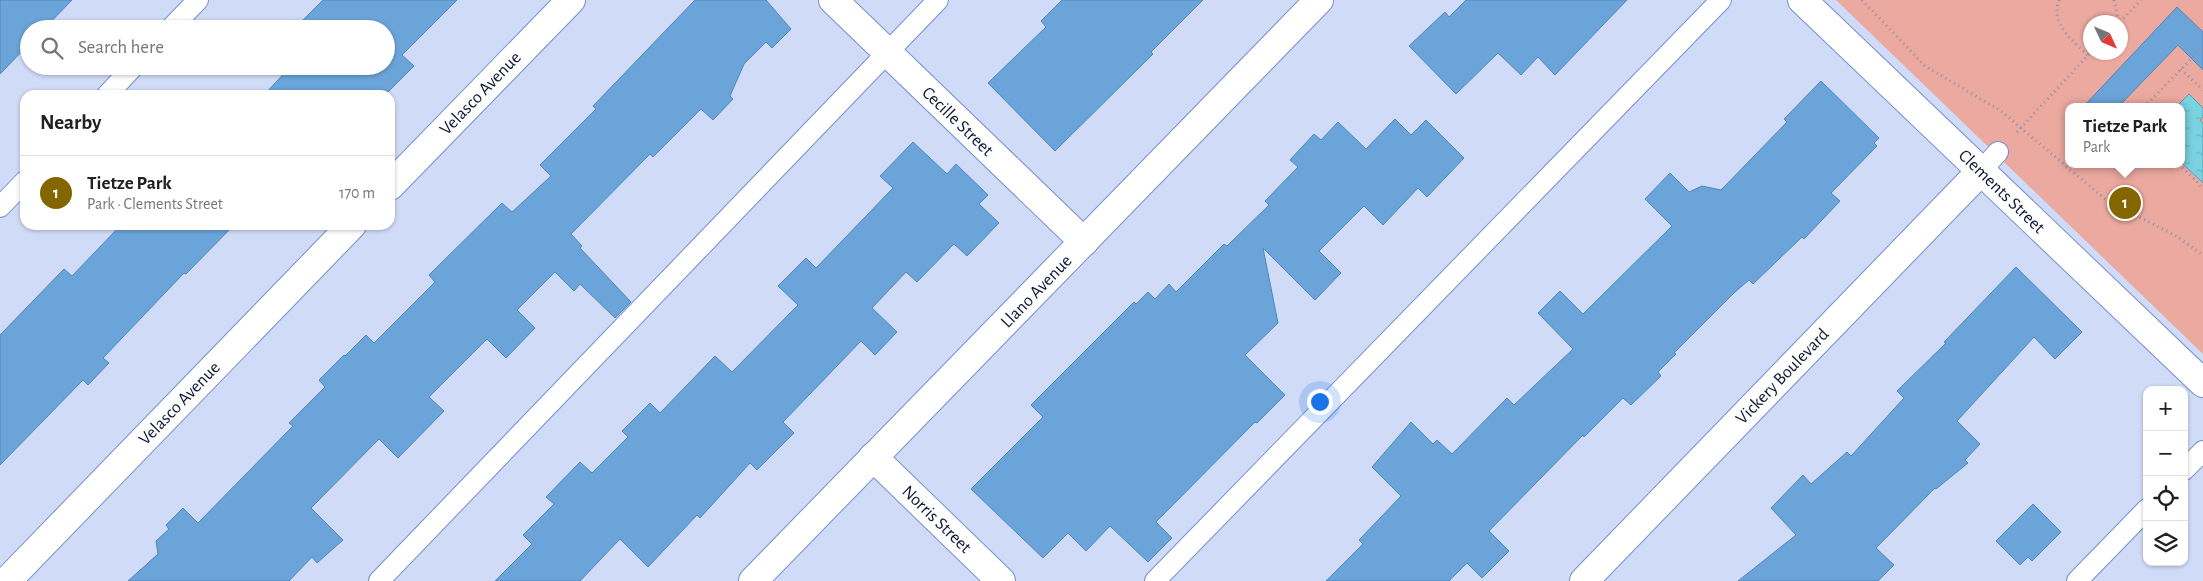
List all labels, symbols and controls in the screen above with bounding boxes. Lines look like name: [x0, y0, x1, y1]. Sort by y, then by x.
north arrow: [2083, 15, 2128, 60]
search box: [20, 20, 395, 75]
icon: search: [38, 34, 66, 62]
text: Search here: [78, 38, 164, 57]
street label: Velasco Avenue: [437, 48, 525, 139]
street label: Cecille Street: [918, 84, 997, 160]
popup: [2065, 103, 2185, 168]
text: Nearby: [40, 112, 101, 133]
text: Tietze Park: [2083, 117, 2167, 136]
text: Park: [2083, 139, 2110, 155]
street label: Clements Street: [1955, 146, 2048, 237]
text: Tietze Park: [87, 174, 172, 193]
pin: 1: [2109, 184, 2141, 222]
text: 1: [53, 185, 59, 201]
text: 170 m: [339, 185, 375, 201]
text: Park · Clements Street: [87, 196, 223, 212]
street label: Llano Avenue: [998, 252, 1076, 332]
street label: Vickery Boulevard: [1733, 325, 1833, 428]
street label: Velasco Avenue: [136, 358, 224, 449]
map controls: [2143, 386, 2188, 566]
button: +: [2143, 386, 2188, 431]
your location: [1307, 389, 1333, 415]
button: −: [2143, 431, 2188, 476]
button: locate: [2143, 476, 2188, 521]
street label: Norris Street: [898, 482, 975, 557]
button: layers: [2143, 521, 2188, 566]

